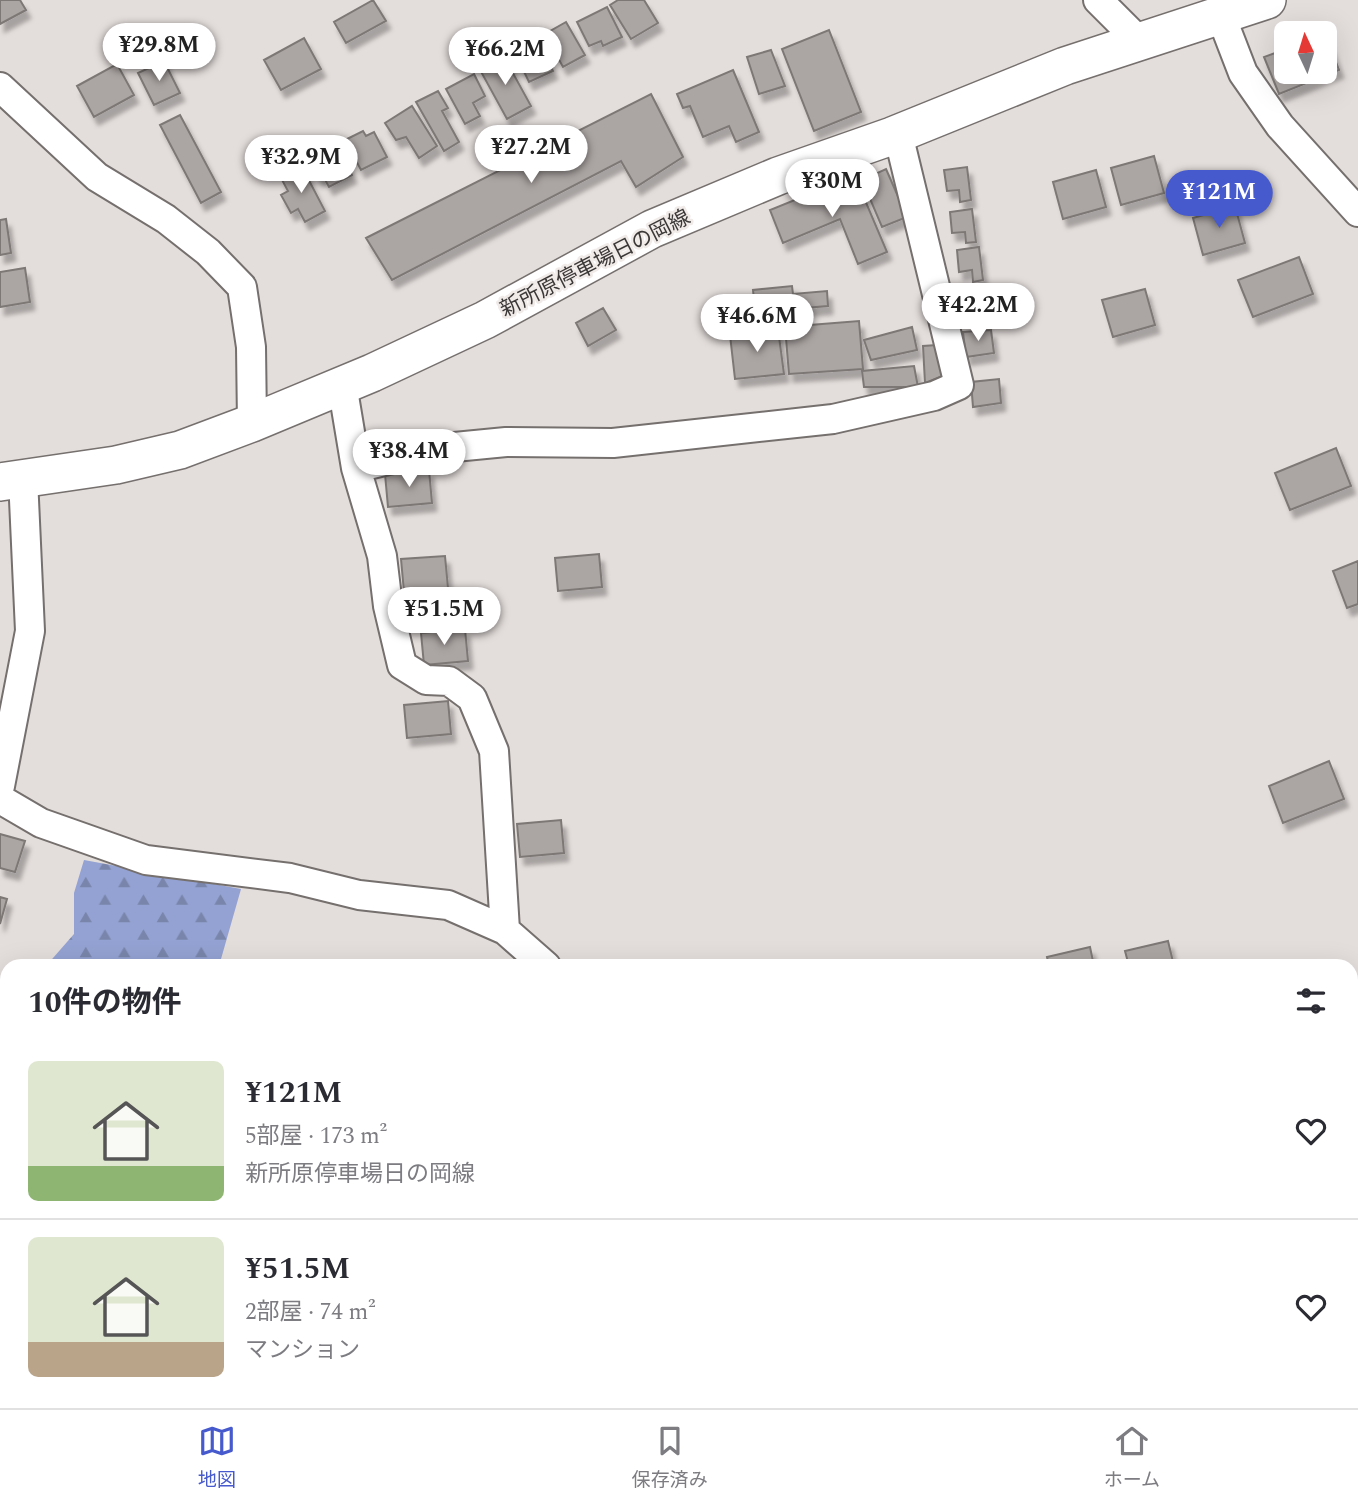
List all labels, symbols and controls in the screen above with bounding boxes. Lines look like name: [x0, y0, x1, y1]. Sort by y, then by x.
north arrow: [1274, 21, 1337, 84]
map controls: [1274, 21, 1337, 84]
pin: ¥29.8M: [102, 24, 216, 83]
text: ¥29.8M: [119, 28, 199, 63]
pin: ¥66.2M: [448, 28, 562, 87]
text: ¥66.2M: [465, 32, 545, 67]
pin: ¥27.2M: [474, 125, 588, 185]
text: ¥27.2M: [491, 130, 571, 165]
pin: ¥32.9M: [244, 136, 358, 195]
text: ¥32.9M: [261, 140, 341, 175]
pin: ¥30M: [791, 160, 873, 219]
text: ¥30M: [801, 164, 863, 199]
pin: ¥121M: [1170, 170, 1268, 230]
text: ¥121M: [1182, 175, 1256, 210]
street label: 新所原停車場日の岡線: [495, 202, 696, 326]
pin: ¥42.2M: [921, 284, 1035, 343]
text: ¥42.2M: [938, 288, 1018, 323]
pin: ¥46.6M: [700, 294, 814, 354]
text: ¥46.6M: [717, 299, 797, 334]
pin: ¥38.4M: [352, 430, 466, 489]
text: ¥38.4M: [369, 434, 449, 469]
pin: ¥51.5M: [387, 588, 501, 647]
text: ¥51.5M: [404, 592, 484, 627]
text: 10件の物件: [28, 980, 182, 1026]
icon: filters: [1292, 982, 1330, 1020]
text: ¥121M: [245, 1070, 342, 1116]
icon: home: [84, 1089, 168, 1173]
icon: heart: [1292, 1112, 1330, 1150]
text: 5部屋 · 173 m²: [245, 1119, 387, 1154]
text: 新所原停車場日の岡線: [245, 1157, 475, 1192]
text: ¥51.5M: [245, 1246, 350, 1292]
icon: home: [84, 1265, 168, 1349]
icon: heart: [1292, 1288, 1330, 1326]
text: 2部屋 · 74 m²: [245, 1295, 376, 1330]
text: マンション: [245, 1333, 360, 1368]
tab: 地図: [198, 1422, 236, 1495]
tab: 保存済み: [632, 1422, 708, 1495]
tab: ホーム: [1104, 1422, 1160, 1495]

